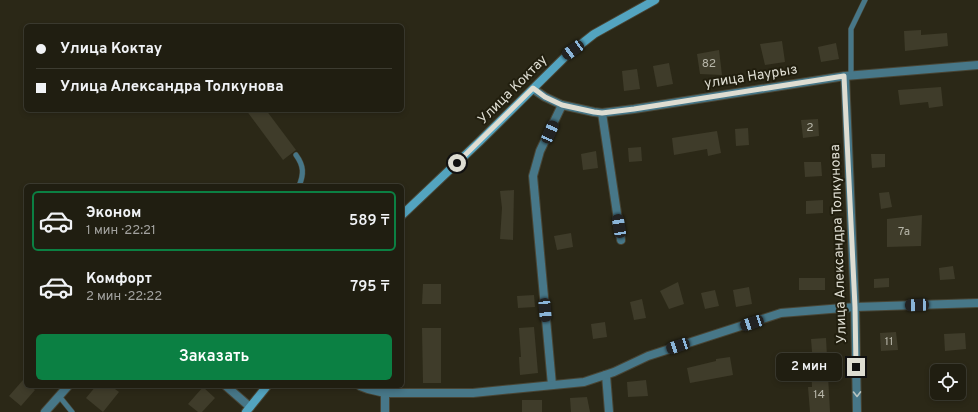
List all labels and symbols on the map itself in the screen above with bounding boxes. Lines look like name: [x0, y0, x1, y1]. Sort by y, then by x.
car: [560, 38, 586, 62]
street label: Улица Коктау: [475, 52, 551, 128]
house number: 82: [702, 56, 716, 72]
street label: улица Наурыз: [703, 61, 799, 93]
car: [540, 119, 560, 145]
house number: 2: [806, 120, 814, 136]
street label: Улица Александра Толкунова: [827, 144, 851, 344]
route start: [448, 154, 466, 172]
car: [611, 213, 627, 239]
house number: 7а: [898, 224, 910, 240]
car: [538, 298, 552, 322]
car: [905, 299, 929, 311]
car: [739, 314, 765, 332]
house number: 11: [885, 334, 893, 350]
car: [665, 337, 691, 355]
callout: 2 мин: [776, 353, 842, 381]
route end: [847, 358, 865, 376]
house number: 14: [813, 387, 825, 403]
one-way arrow: [853, 391, 861, 397]

